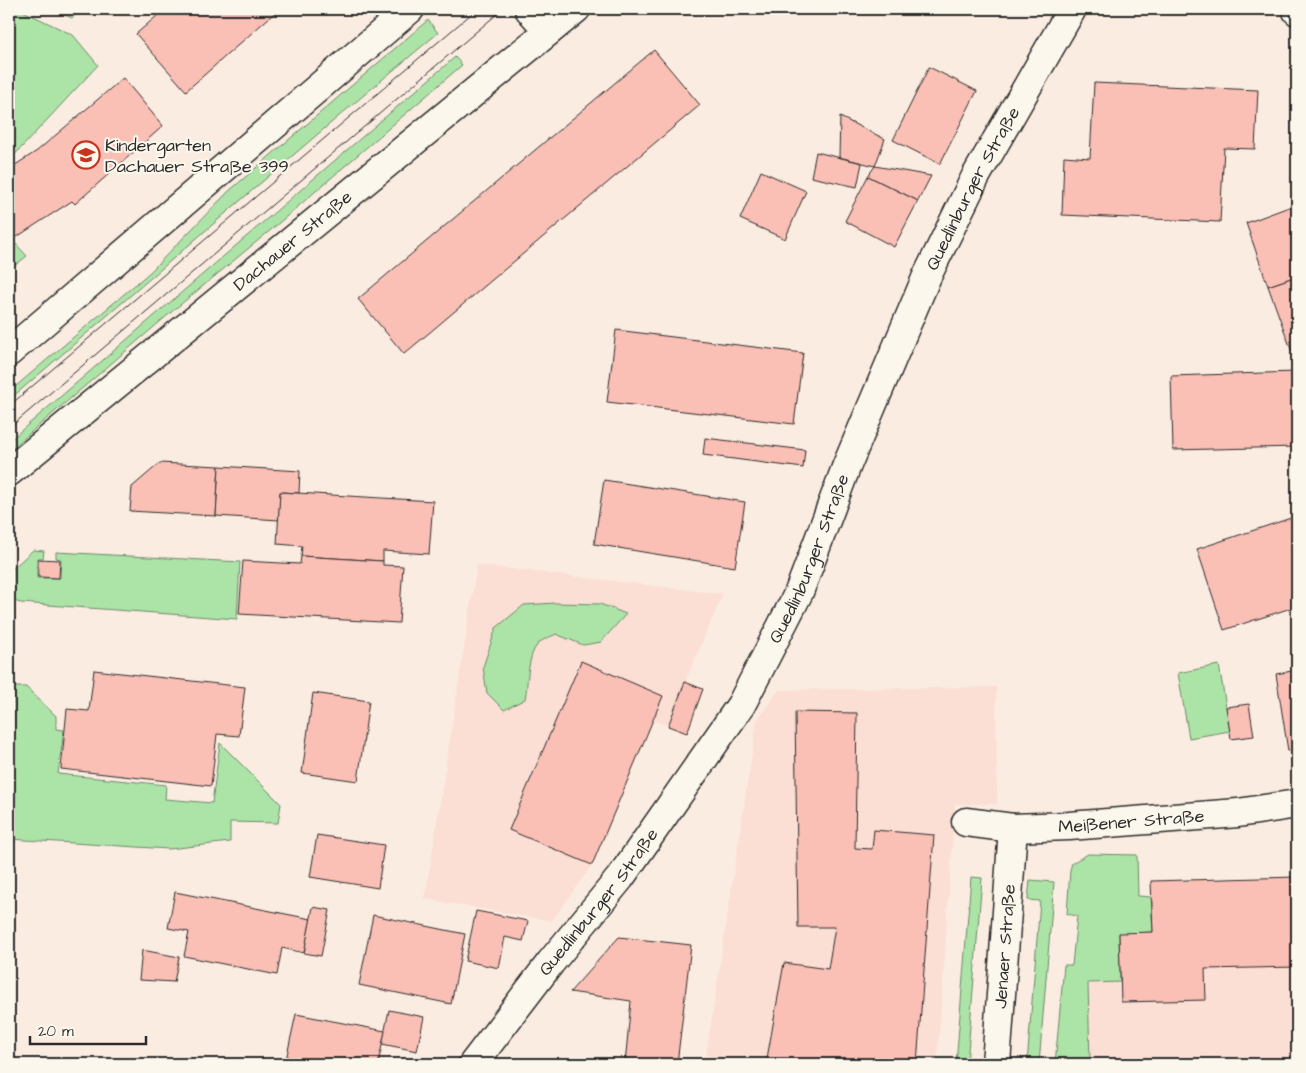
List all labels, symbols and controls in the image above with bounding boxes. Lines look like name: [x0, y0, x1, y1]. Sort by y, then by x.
street label: Quedlinburger Straße: [920, 102, 1026, 275]
place label: Kindergarten Dachauer Straße 399: [105, 133, 289, 179]
school or university icon: Kindergarten Dachauer Straße 399: [71, 140, 101, 170]
street label: Dachauer Straße: [228, 185, 358, 297]
street label: Quedlinburger Straße: [763, 470, 856, 648]
street label: Meißener Straße: [1058, 804, 1206, 839]
street label: Quedlinburger Straße: [533, 823, 664, 981]
street label: Jenaer Straße: [988, 883, 1022, 1010]
scale bar: [30, 1013, 146, 1045]
text: 20 m: [38, 1021, 74, 1042]

